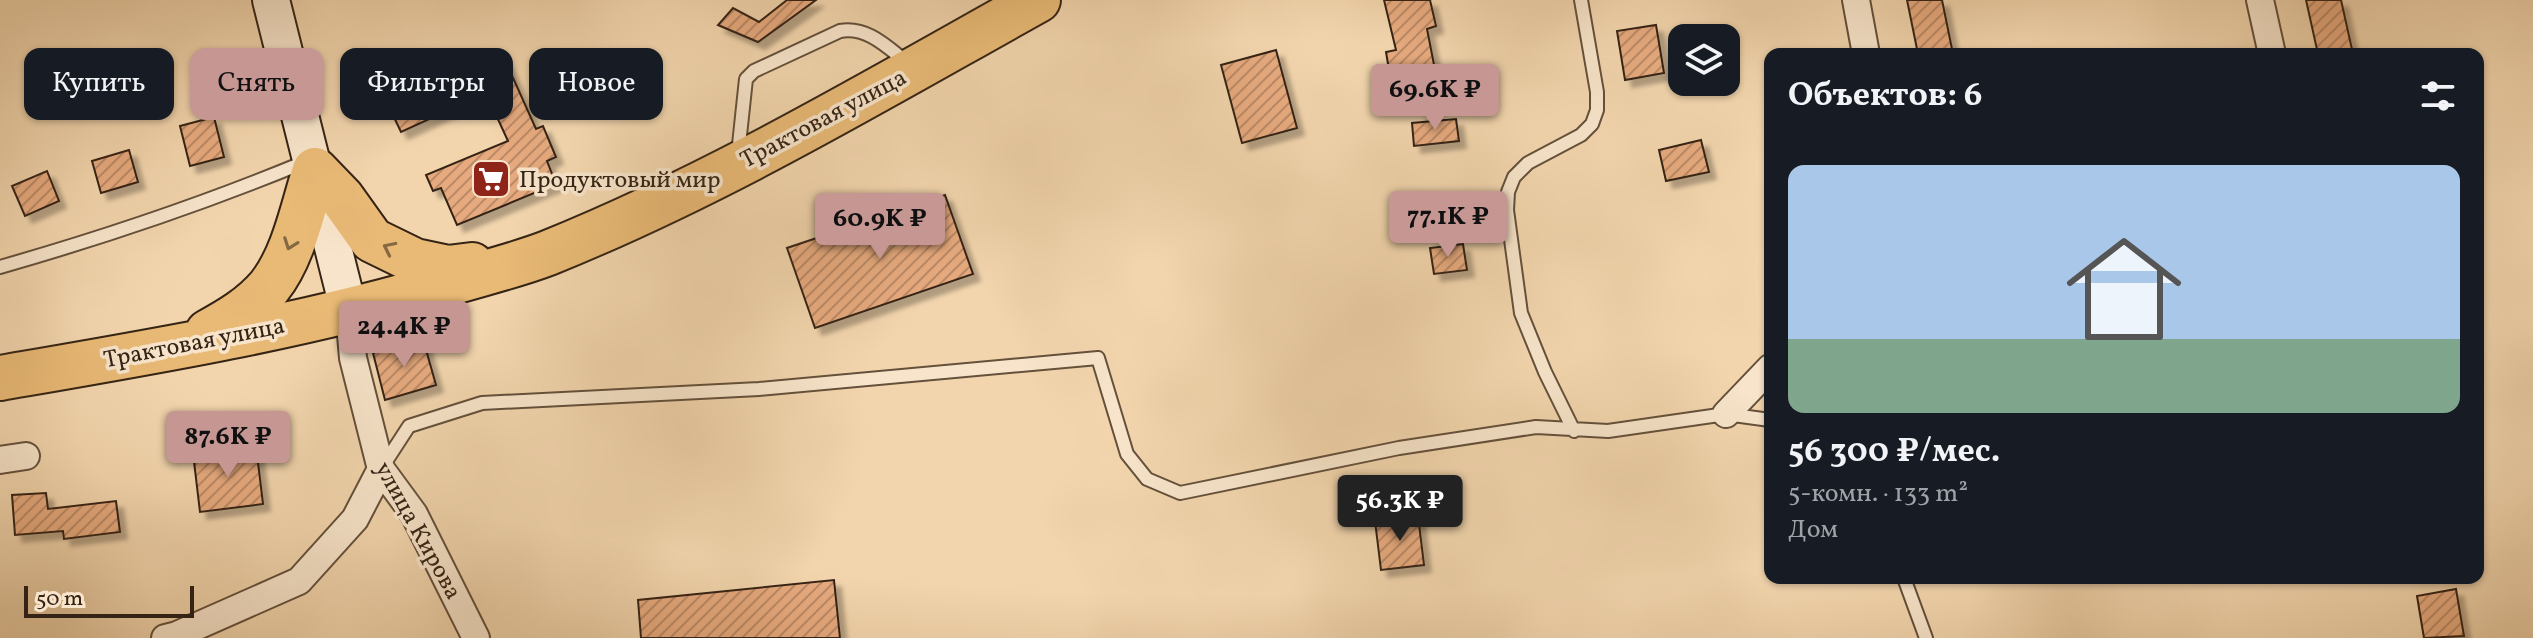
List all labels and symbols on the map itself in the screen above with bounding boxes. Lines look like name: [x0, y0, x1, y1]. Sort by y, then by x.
street label: Трактовая улица: [735, 62, 913, 178]
pin: 69.6K ₽: [1361, 64, 1509, 132]
supermarket icon: Продуктовый мир: [470, 158, 512, 200]
place label: Продуктовый мир: [519, 164, 721, 198]
pin: 77.1K ₽: [1374, 191, 1522, 259]
pin: 60.9K ₽: [806, 193, 954, 261]
one-way arrow: [283, 236, 300, 250]
one-way arrow: [382, 242, 397, 258]
pin: 24.4K ₽: [330, 301, 478, 369]
street label: Трактовая улица: [101, 310, 288, 378]
pin: 87.6K ₽: [154, 411, 302, 479]
street label: улица Кирова: [365, 456, 469, 606]
pin: 56.3K ₽: [1326, 475, 1474, 543]
scale bar: [24, 582, 194, 618]

